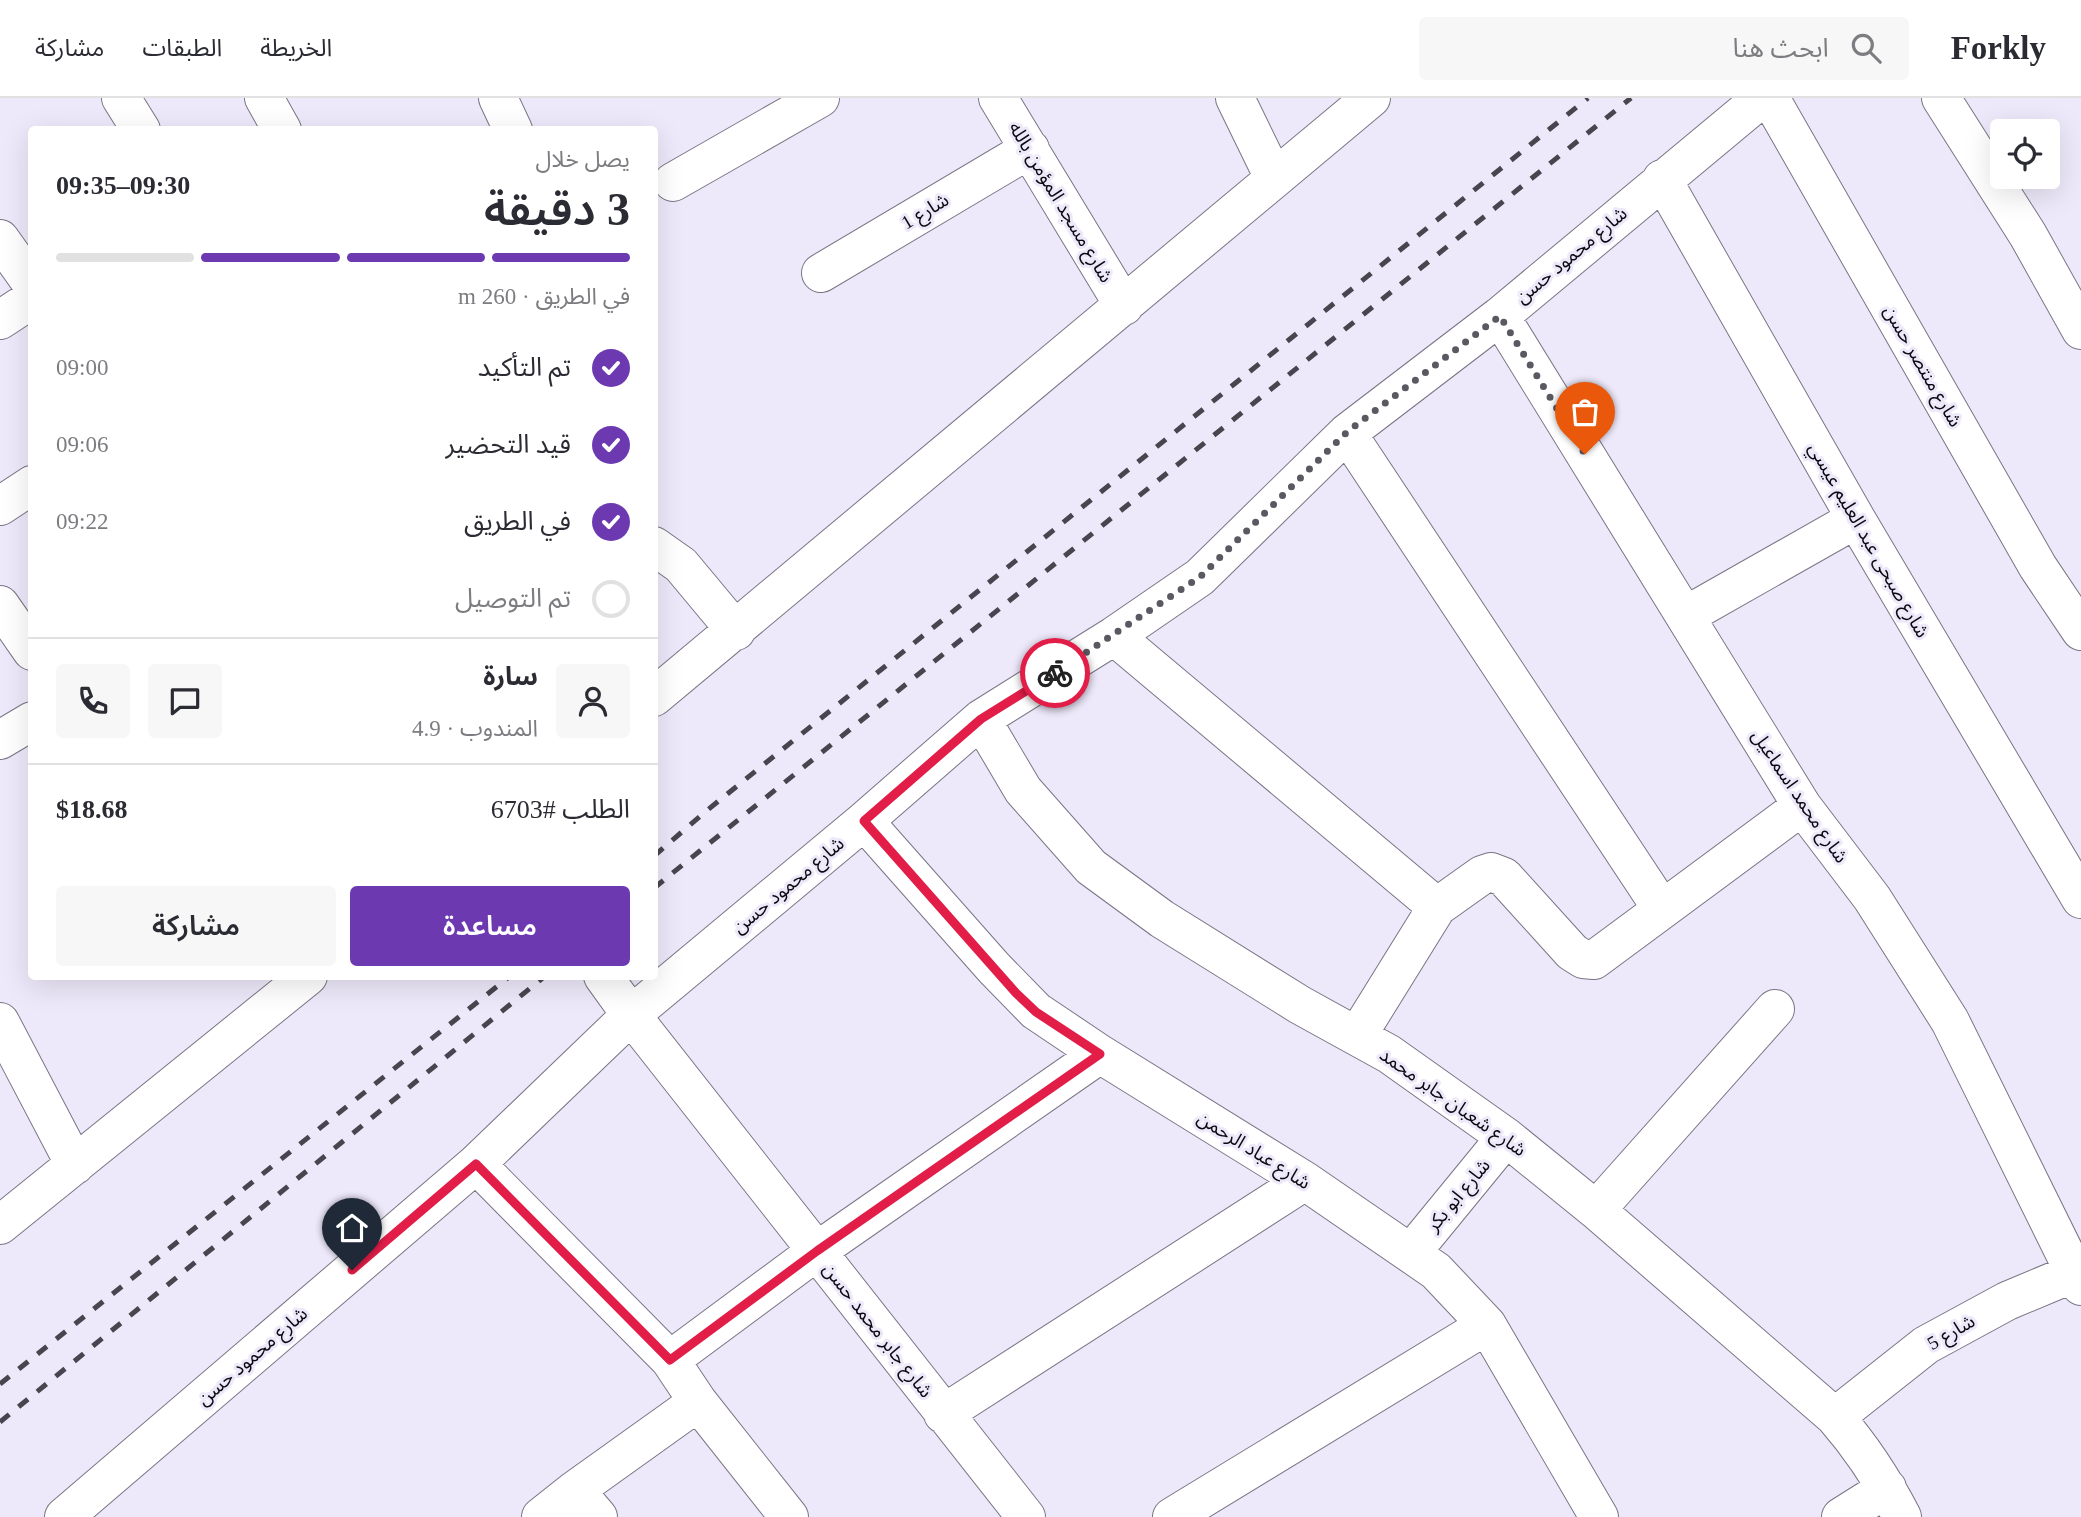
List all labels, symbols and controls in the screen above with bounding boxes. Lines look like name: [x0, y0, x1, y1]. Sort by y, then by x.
search box: [1419, 17, 1909, 80]
icon: search: [1847, 29, 1885, 67]
text: Forkly: [1951, 30, 2046, 66]
text: ابحث هنا: [1733, 34, 1829, 63]
text: مشاركة: [35, 35, 104, 61]
text: الطبقات: [142, 35, 222, 61]
text: الخريطة: [260, 35, 332, 61]
street label: شارع مسجد المؤمن بالله: [1002, 118, 1117, 288]
map controls: [1990, 119, 2060, 189]
button: locate: [1990, 119, 2060, 189]
text: يصل خلال: [535, 147, 630, 172]
text: 09:30–09:35: [56, 171, 190, 200]
text: 3 دقيقة: [484, 184, 630, 235]
street label: شارع 1: [898, 189, 954, 236]
street label: شارع محمود حسن: [1511, 202, 1633, 310]
text: في الطريق · 260 m: [458, 284, 630, 309]
street label: شارع منتصر حسن: [1877, 301, 1966, 432]
icon: check: [592, 349, 630, 387]
text: تم التأكيد: [478, 353, 571, 382]
text: 09:00: [56, 355, 108, 380]
pin: [1555, 382, 1615, 454]
icon: bag: [1566, 393, 1604, 431]
icon: check: [592, 426, 630, 464]
text: قيد التحضير: [445, 430, 571, 459]
text: 09:06: [56, 432, 108, 457]
street label: شارع صبحى عبد العليم عيسي: [1801, 439, 1933, 643]
icon: check: [592, 503, 630, 541]
text: في الطريق: [464, 507, 571, 536]
text: 09:22: [56, 509, 108, 534]
text: تم التوصيل: [455, 584, 571, 613]
courier: [1020, 638, 1090, 708]
icon: bike: [1036, 654, 1074, 692]
text: سارة: [483, 662, 538, 691]
button: phone: [56, 664, 130, 738]
button: chat: [148, 664, 222, 738]
button: person: [556, 664, 630, 738]
text: المندوب · 4.9: [412, 716, 538, 741]
street label: شارع محمد اسماعيل: [1745, 725, 1852, 868]
text: $18.68: [56, 795, 128, 824]
text: الطلب #6703: [491, 795, 630, 824]
street label: شارع محمود حسن: [728, 832, 850, 940]
button: مشاركة: [56, 886, 336, 966]
button: مساعدة: [350, 886, 630, 966]
street label: شارع شعبان جابر محمد: [1374, 1044, 1530, 1163]
street label: شارع عباد الرحمن: [1192, 1107, 1314, 1196]
street label: شارع ابو بكر: [1421, 1155, 1496, 1238]
pin: [322, 1198, 382, 1270]
icon: home: [333, 1209, 371, 1247]
street label: شارع جابر محمد حسن: [817, 1259, 937, 1403]
street label: شارع محمود حسن: [193, 1303, 313, 1412]
street label: شارع 5: [1924, 1310, 1980, 1357]

